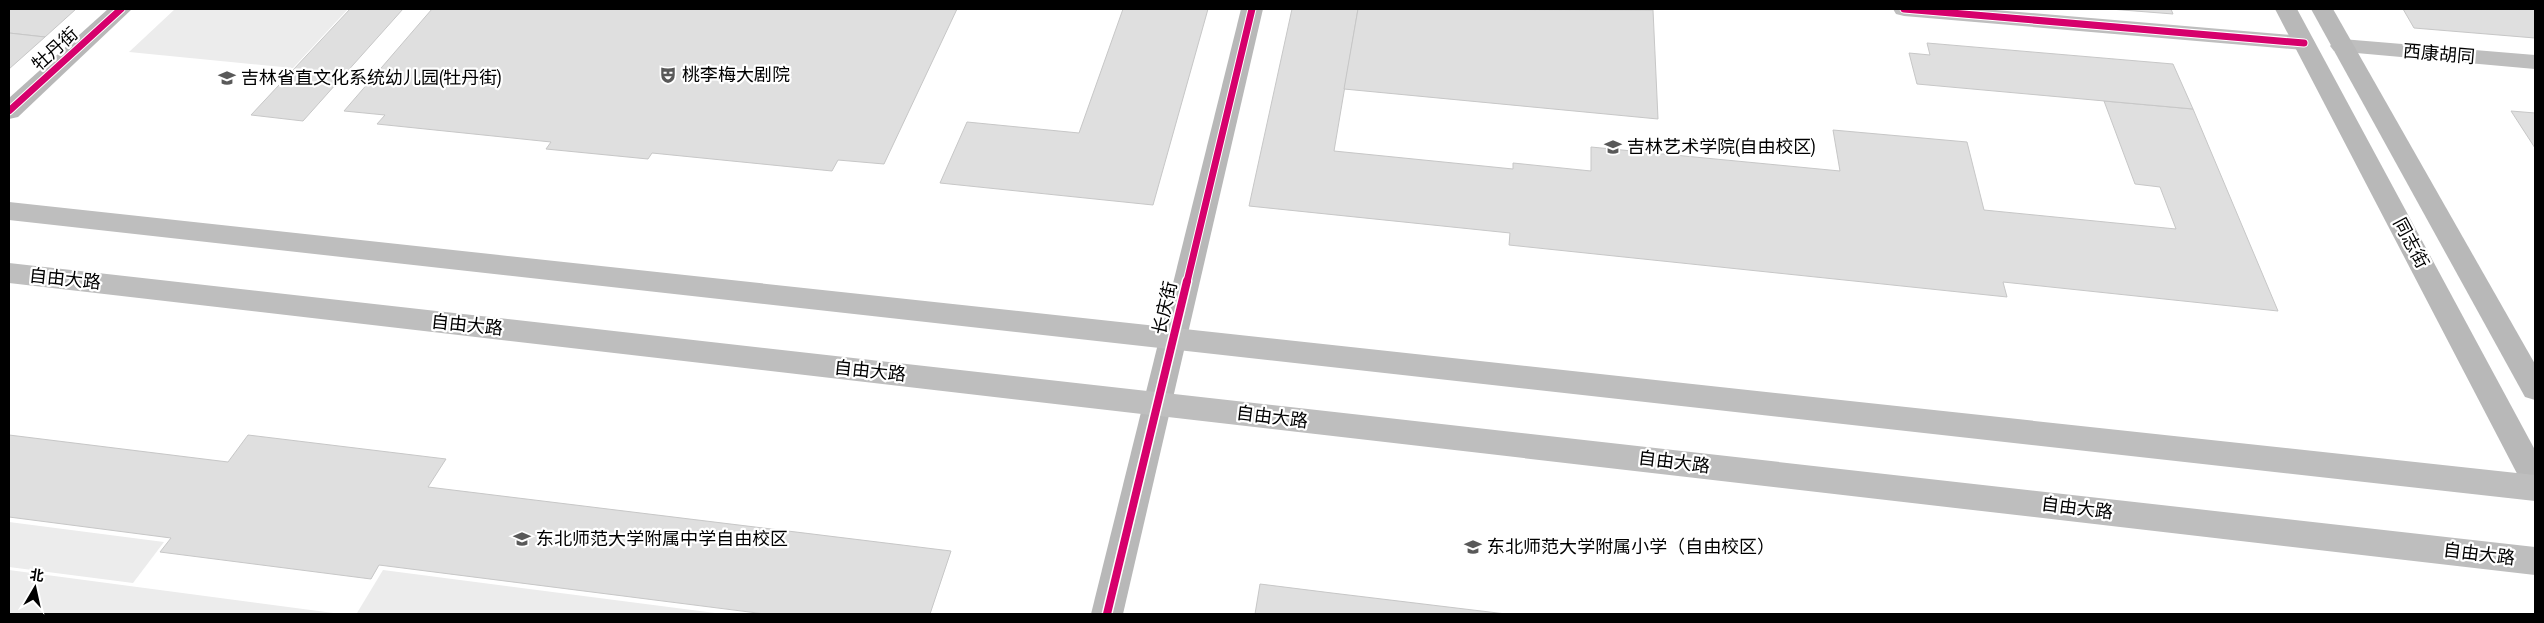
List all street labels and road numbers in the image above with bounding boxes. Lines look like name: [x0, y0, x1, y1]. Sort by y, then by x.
street label: 牡丹街: [28, 23, 82, 74]
street label: 西康胡同: [2402, 40, 2476, 67]
street label: 同志街: [2389, 214, 2433, 272]
street label: 自由大路: [28, 264, 102, 293]
street label: 长庆街: [1148, 279, 1181, 337]
street label: 自由大路: [430, 310, 504, 339]
street label: 自由大路: [833, 356, 907, 385]
street label: 自由大路: [1235, 402, 1309, 431]
street label: 自由大路: [1637, 447, 1711, 476]
street label: 自由大路: [2040, 493, 2114, 522]
street label: 自由大路: [2442, 539, 2516, 568]

